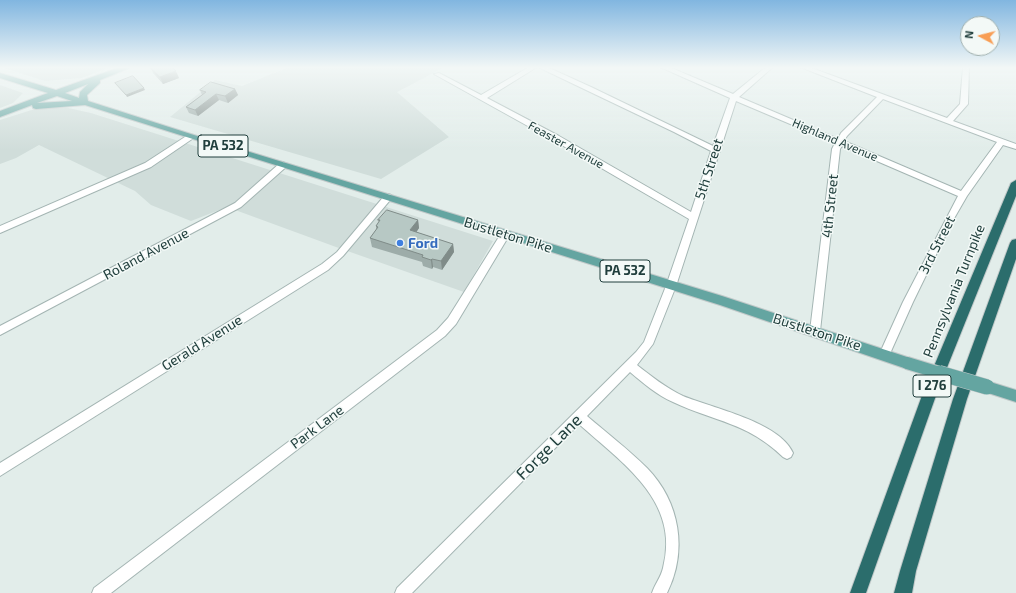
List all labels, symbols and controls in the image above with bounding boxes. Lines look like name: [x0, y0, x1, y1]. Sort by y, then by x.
north arrow: [960, 16, 1000, 56]
text: N: [962, 30, 976, 39]
street label: Highland Avenue: [790, 115, 880, 165]
street label: Feaster Avenue: [526, 118, 606, 172]
road number: PA 532: [198, 135, 248, 157]
street label: 5th Street: [691, 136, 727, 202]
street label: 4th Street: [818, 173, 842, 239]
street label: 3rd Street: [915, 213, 959, 277]
street label: Bustleton Pike: [462, 214, 554, 256]
street label: Pennsylvania Turnpike: [920, 222, 988, 360]
street label: Roland Avenue: [100, 224, 192, 284]
place label: Ford: [408, 235, 438, 251]
marker: Ford: [395, 238, 405, 248]
road number: PA 532: [600, 260, 650, 282]
street label: Bustleton Pike: [771, 310, 863, 354]
street label: Gerald Avenue: [159, 312, 245, 374]
road number: I 276: [913, 375, 951, 397]
street label: Park Lane: [287, 402, 347, 452]
street label: Forge Lane: [512, 410, 586, 484]

